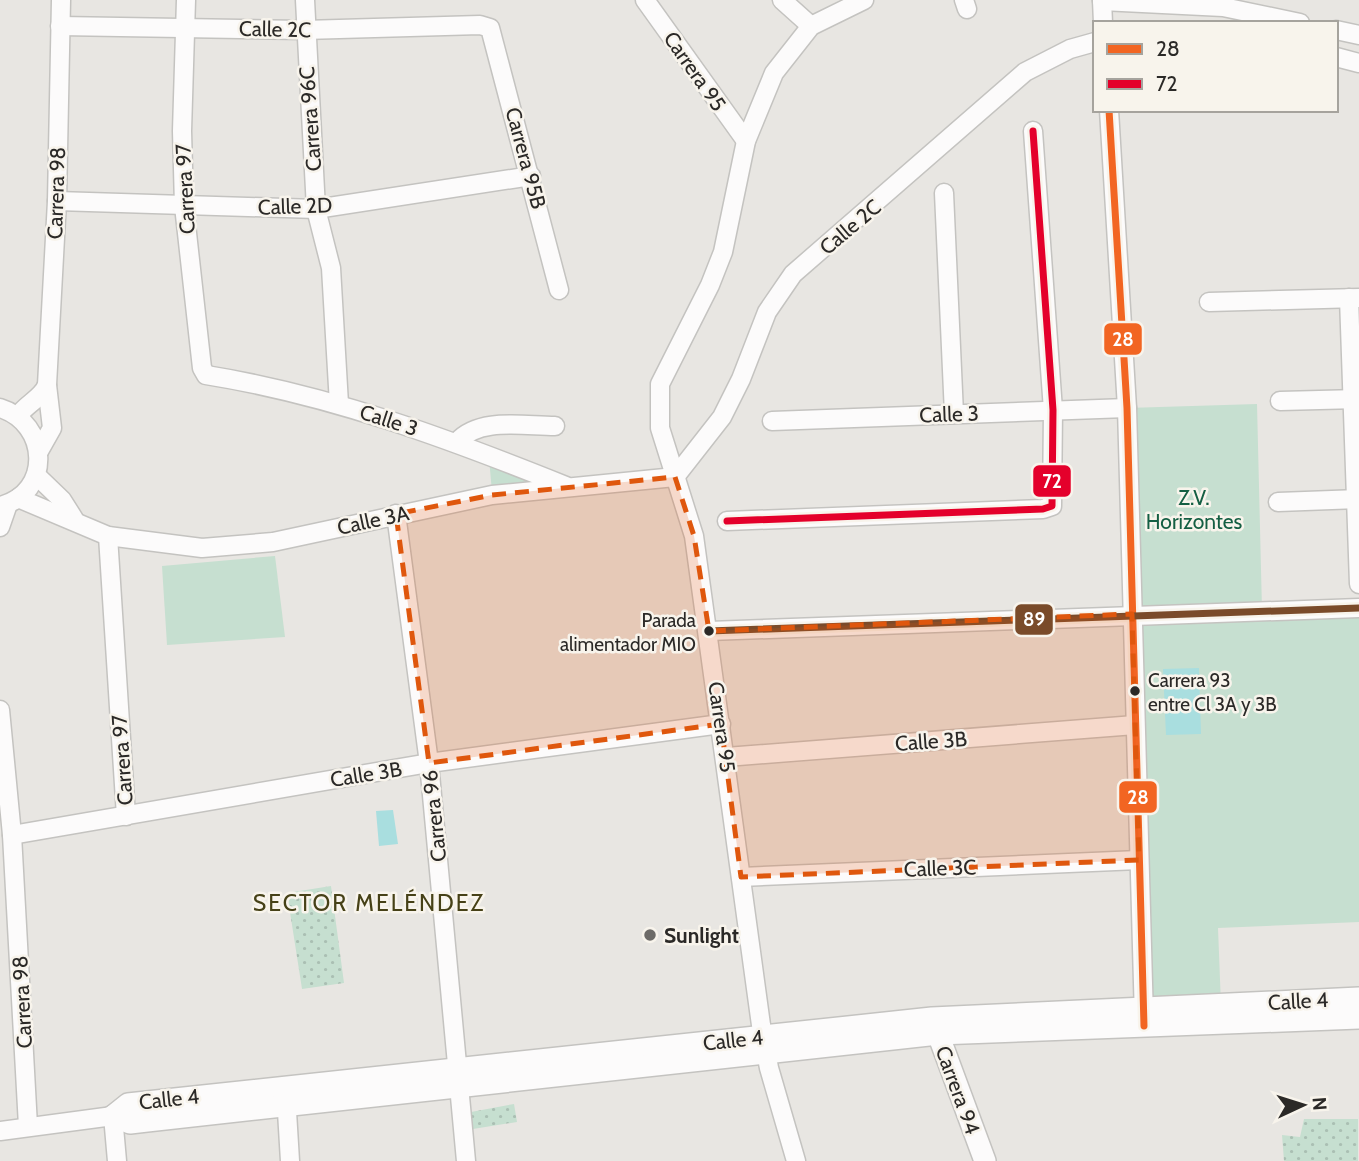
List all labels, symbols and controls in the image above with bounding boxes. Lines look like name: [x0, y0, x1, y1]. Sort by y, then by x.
street label: Calle 2C: [239, 16, 311, 42]
legend: [1093, 21, 1338, 112]
street label: Carrera 95: [659, 26, 731, 116]
text: 28: [1156, 36, 1180, 61]
street label: Carrera 96C: [294, 66, 326, 172]
text: 72: [1156, 71, 1178, 96]
street label: Carrera 95B: [500, 105, 552, 211]
street label: Carrera 97: [170, 143, 200, 235]
street label: Carrera 98: [42, 146, 70, 240]
street label: Calle 2D: [257, 192, 333, 220]
street label: Calle 2C: [814, 194, 886, 260]
line badge: 28: [1103, 322, 1143, 356]
text: 28: [1112, 328, 1134, 351]
street label: Calle 3: [357, 399, 421, 441]
street label: Calle 3: [919, 400, 979, 428]
line badge: 72: [1032, 464, 1072, 498]
text: 72: [1042, 470, 1062, 493]
park label: Z.V. Horizontes: [1146, 485, 1243, 534]
street label: Calle 3A: [335, 500, 411, 540]
line badge: 89: [1014, 603, 1054, 636]
text: 89: [1023, 608, 1045, 631]
place label: Parada alimentador MIO: [560, 609, 696, 656]
marker: Parada alimentador MIO: [702, 624, 716, 638]
place label: Carrera 93 entre Cl 3A y 3B: [1148, 669, 1277, 716]
street label: Carrera 95: [703, 680, 741, 774]
marker: Carrera 93 entre Cl 3A y 3B: [1128, 684, 1142, 698]
street label: Carrera 97: [106, 714, 138, 806]
street label: Calle 3B: [894, 726, 968, 756]
street label: Calle 3B: [328, 756, 404, 792]
street label: Carrera 96: [417, 769, 451, 863]
line badge: 28: [1118, 780, 1158, 814]
text: 28: [1127, 786, 1149, 809]
street label: Calle 3C: [903, 854, 977, 882]
district label: SECTOR MELÉNDEZ: [253, 888, 485, 917]
place label: Sunlight: [664, 923, 739, 948]
marker: Sunlight: [642, 927, 658, 943]
street label: Carrera 98: [7, 955, 37, 1049]
street label: Calle 4: [1267, 987, 1329, 1015]
street label: Calle 4: [702, 1024, 764, 1056]
street label: Carrera 94: [930, 1042, 986, 1138]
north arrow: [1268, 1070, 1338, 1140]
street label: Calle 4: [138, 1083, 200, 1115]
text: N: [1308, 1096, 1331, 1111]

